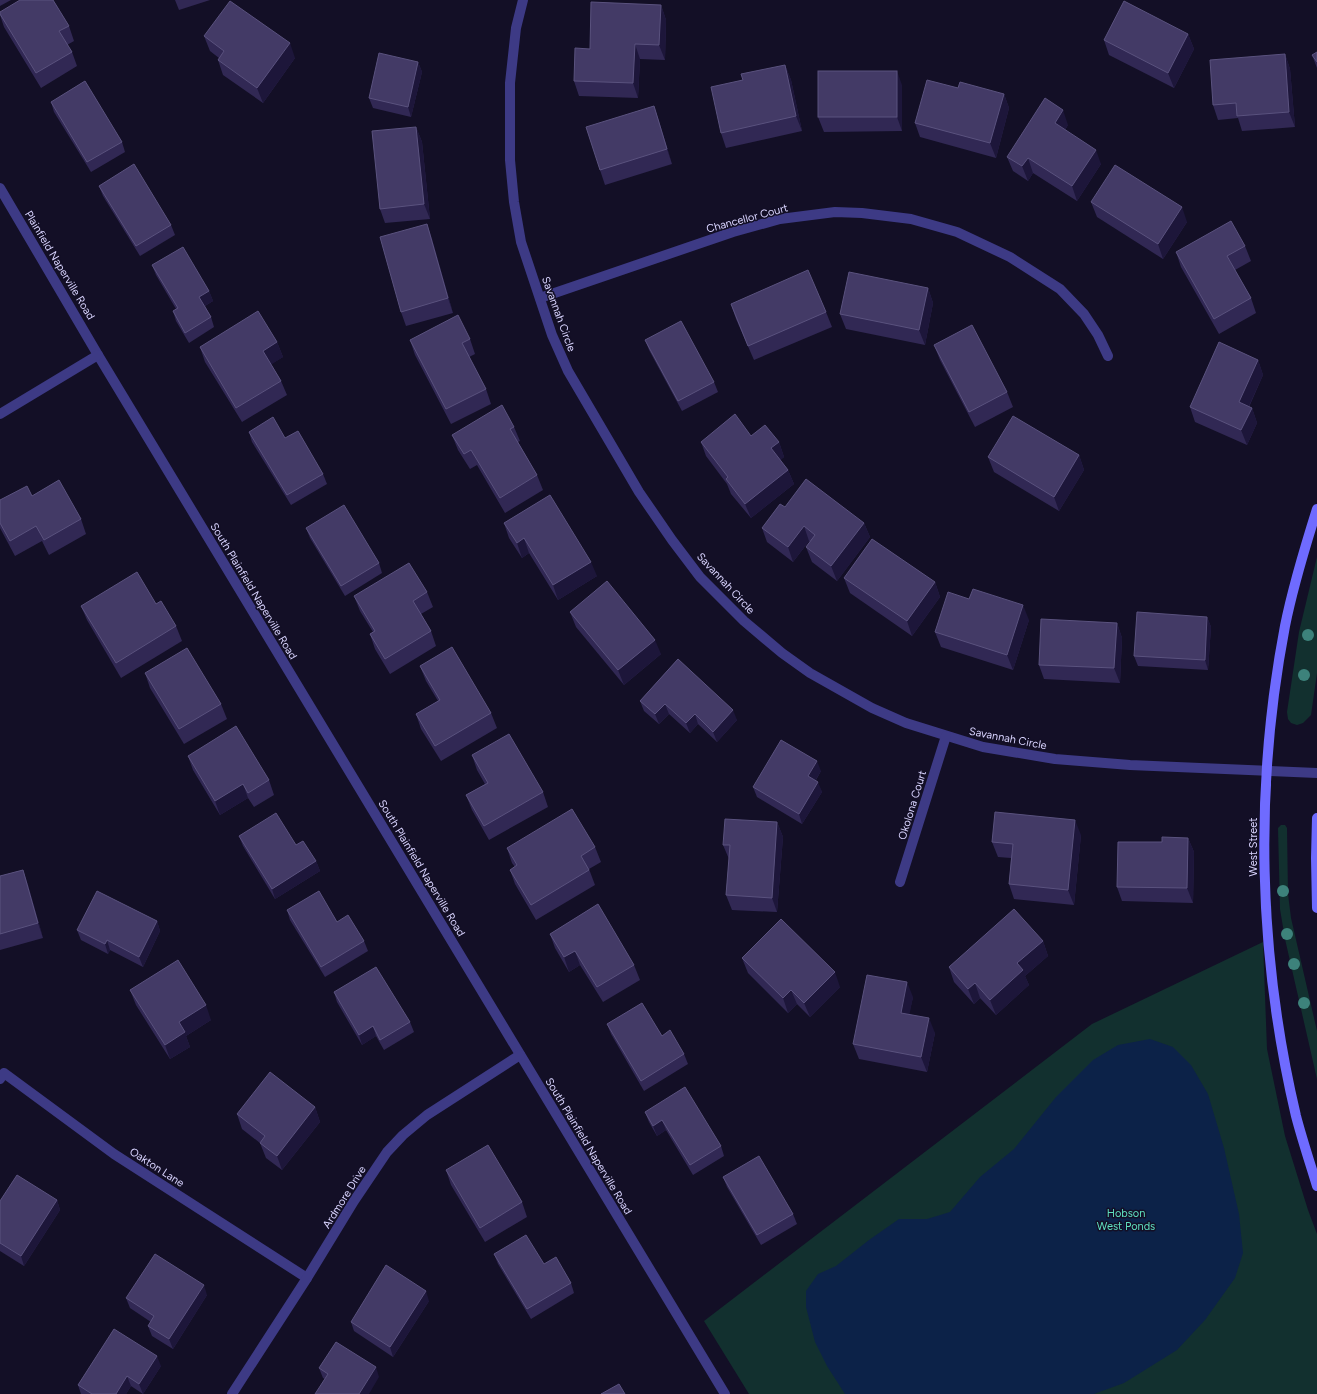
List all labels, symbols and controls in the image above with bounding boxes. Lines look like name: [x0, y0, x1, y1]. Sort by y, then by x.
street label: Chancellor Court: [705, 201, 789, 236]
street label: Plainfield Naperville Road: [22, 208, 97, 322]
street label: Savannah Circle: [539, 275, 578, 353]
street label: South Plainfield Naperville Road: [208, 521, 300, 662]
street label: Savannah Circle: [694, 550, 757, 617]
street label: Savannah Circle: [968, 725, 1048, 752]
street label: Okolona Court: [896, 769, 929, 841]
street label: South Plainfield Naperville Road: [376, 798, 468, 939]
street label: West Street: [1247, 818, 1260, 876]
street label: South Plainfield Naperville Road: [543, 1076, 635, 1217]
street label: Oakton Lane: [127, 1145, 186, 1190]
street label: Ardmore Drive: [320, 1164, 369, 1231]
park label: Hobson West Ponds: [1097, 1207, 1155, 1233]

